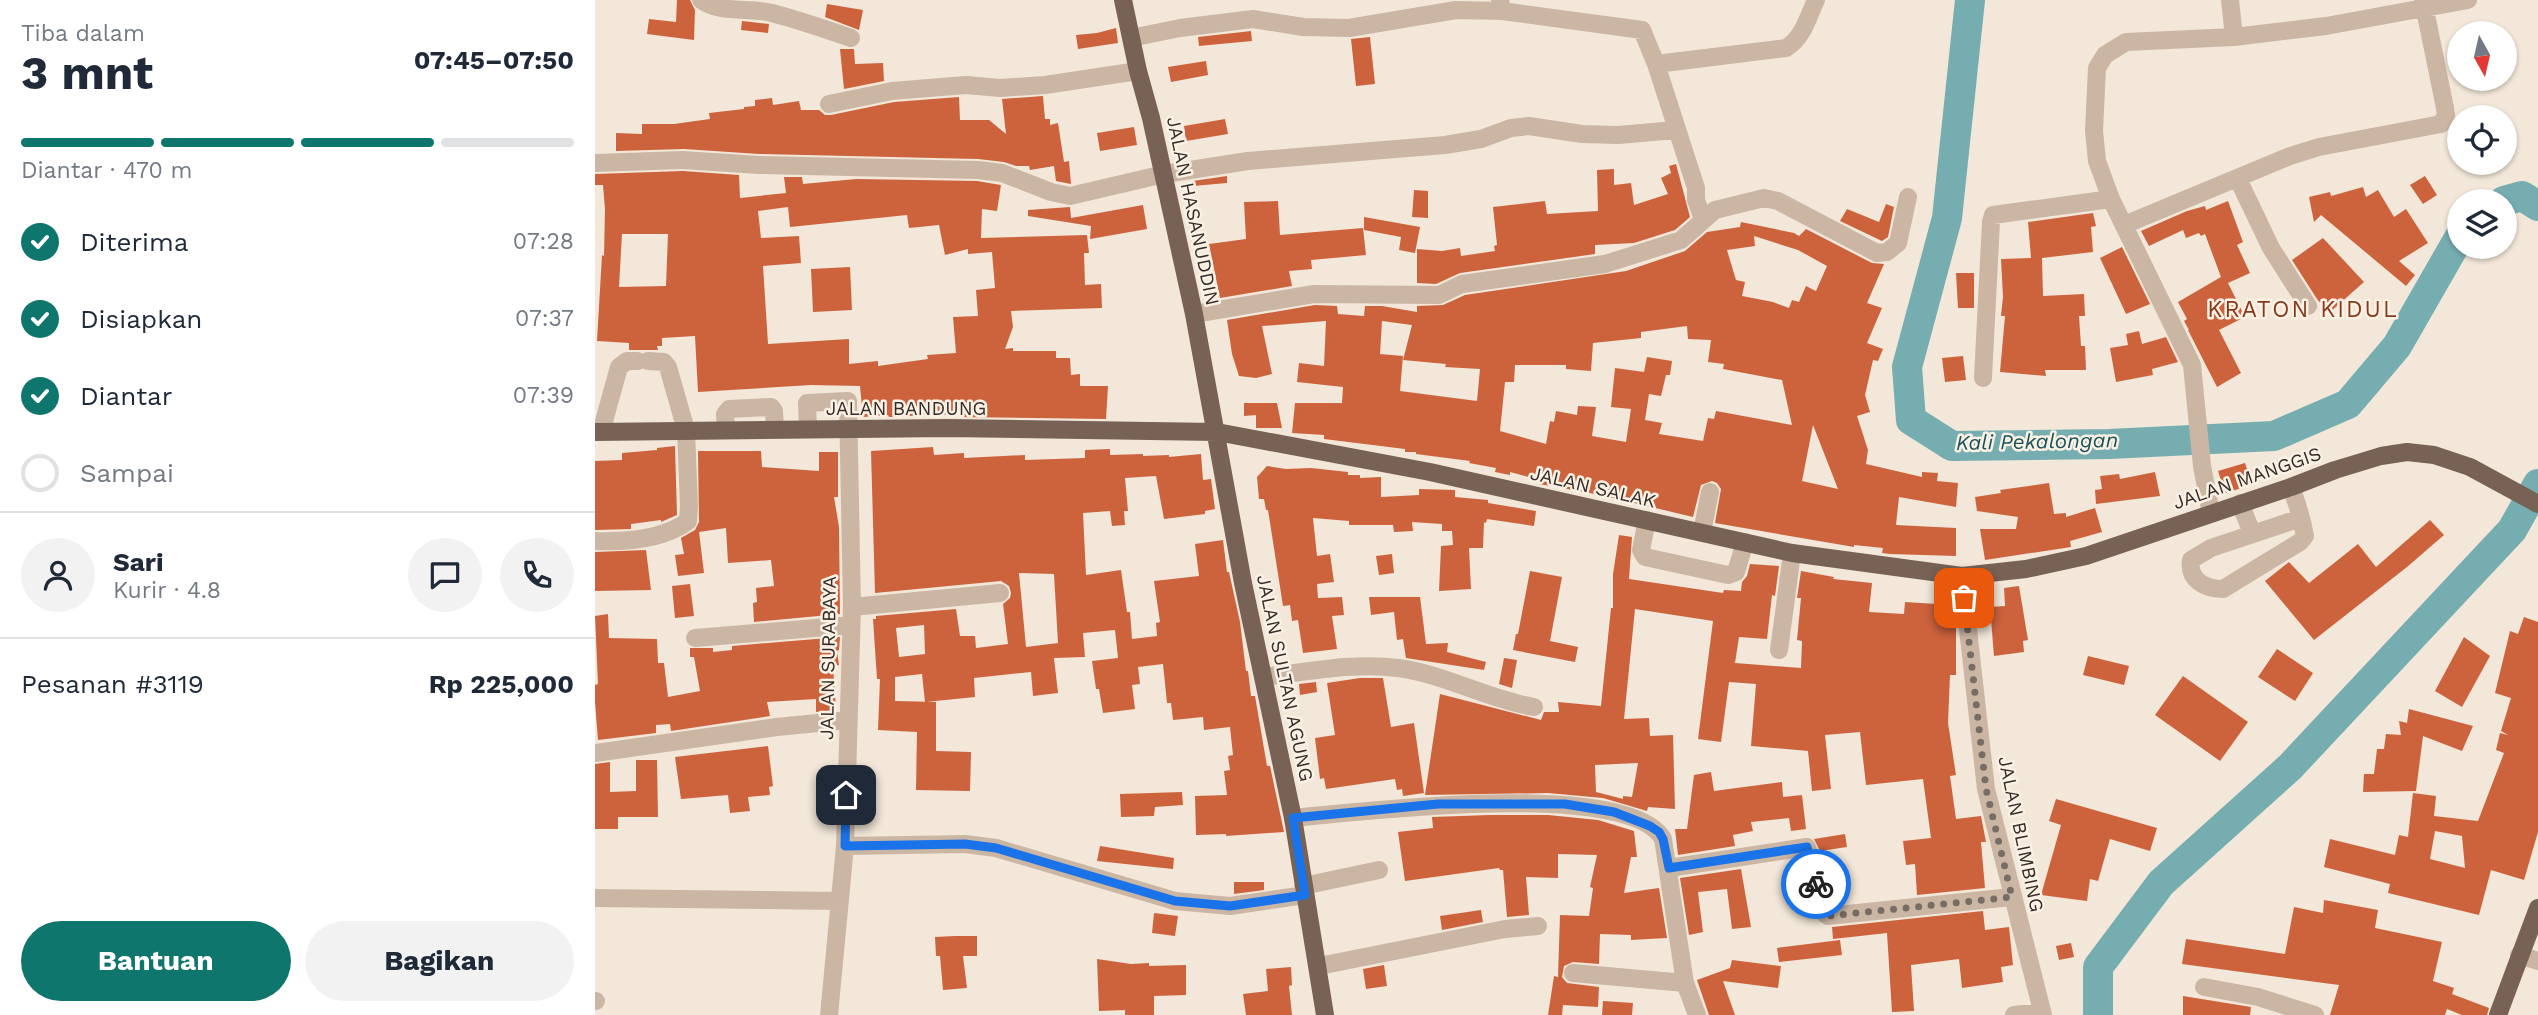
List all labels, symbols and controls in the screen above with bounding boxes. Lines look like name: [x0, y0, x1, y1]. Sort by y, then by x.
text: Tiba dalam: [21, 20, 145, 47]
north arrow: [2447, 21, 2517, 91]
map controls: [2447, 21, 2517, 259]
text: 07:45–07:50: [414, 45, 574, 75]
text: 3 mnt: [21, 46, 153, 100]
button: locate: [2447, 105, 2517, 175]
street label: JALAN HASANUDDIN: [1162, 114, 1224, 308]
text: Diantar · 470 m: [21, 157, 193, 184]
button: layers: [2447, 189, 2517, 259]
icon: check: [21, 223, 59, 261]
text: Diterima: [80, 227, 188, 257]
text: 07:28: [513, 228, 574, 255]
district label: KRATON KIDUL: [2207, 296, 2399, 323]
icon: check: [21, 300, 59, 338]
text: Disiapkan: [80, 304, 202, 334]
text: 07:37: [515, 305, 574, 332]
icon: check: [21, 377, 59, 415]
text: Diantar: [80, 381, 172, 411]
text: 07:39: [513, 382, 574, 409]
street label: JALAN BANDUNG: [826, 397, 986, 420]
water label: Kali Pekalongan: [1956, 427, 2118, 455]
street label: JALAN MANGGIS: [2170, 442, 2324, 514]
text: Sampai: [80, 458, 174, 488]
street label: JALAN SALAK: [1528, 461, 1658, 513]
button: person: [21, 538, 95, 612]
button: chat: [408, 538, 482, 612]
button: phone: [500, 538, 574, 612]
text: Sari: [113, 547, 163, 577]
pin: [1934, 568, 1994, 628]
street label: JALAN SULTAN AGUNG: [1252, 573, 1318, 783]
street label: JALAN SURABAYA: [815, 576, 841, 740]
text: Kurir · 4.8: [113, 577, 221, 604]
icon: bag: [1945, 579, 1983, 617]
text: Pesanan #3119: [21, 669, 204, 699]
text: Rp 225,000: [429, 669, 574, 699]
street label: JALAN BLIMBING: [1993, 754, 2049, 914]
pin: [816, 765, 876, 825]
icon: home: [827, 776, 865, 814]
courier: [1781, 849, 1851, 919]
icon: bike: [1797, 865, 1835, 903]
button: Bantuan: [21, 921, 291, 1001]
button: Bagikan: [305, 921, 574, 1001]

